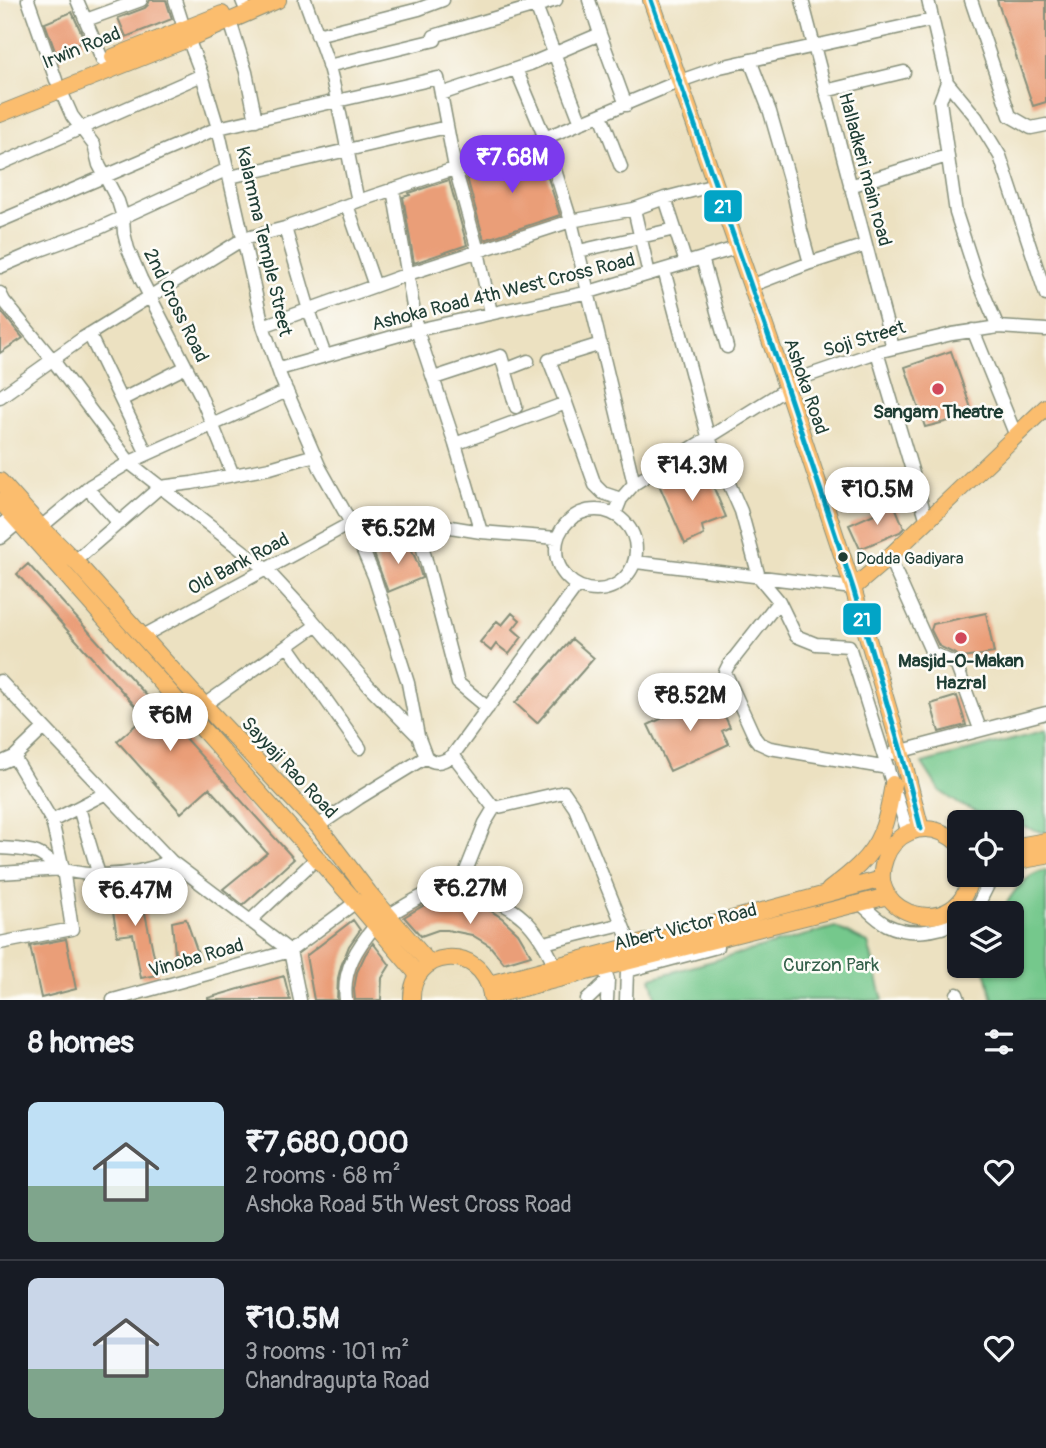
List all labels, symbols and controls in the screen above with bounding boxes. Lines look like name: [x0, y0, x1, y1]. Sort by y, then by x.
street label: Irwin Road: [39, 21, 124, 74]
street label: Halladkeri main road: [833, 90, 897, 249]
pin: ₹7.68M: [455, 136, 569, 195]
text: ₹7.68M: [476, 143, 548, 172]
street label: Kalamma Temple Street: [230, 144, 298, 339]
line badge: 21: [703, 189, 743, 223]
text: 21: [714, 195, 732, 219]
street label: 2nd Cross Road: [138, 245, 214, 366]
street label: Ashoka Road 4th West Cross Road: [369, 248, 637, 336]
street label: Soji Street: [820, 315, 909, 363]
street label: Ashoka Road: [778, 335, 834, 438]
marker: Sangam Theatre: [930, 381, 946, 397]
place label: Sangam Theatre: [873, 400, 1004, 424]
pin: ₹14.3M: [635, 444, 749, 503]
text: ₹14.3M: [657, 451, 727, 480]
pin: ₹10.5M: [820, 468, 934, 527]
text: ₹10.5M: [841, 475, 913, 504]
pin: ₹6.52M: [341, 506, 455, 566]
text: ₹6.52M: [361, 514, 435, 543]
street label: Old Bank Road: [184, 527, 293, 601]
place label: Dodda Gadiyara: [856, 548, 964, 569]
marker: Dodda Gadiyara: [836, 550, 850, 564]
line badge: 21: [842, 602, 882, 636]
text: 21: [853, 608, 871, 632]
marker: Masjid-O-Makan Hazral: [953, 630, 969, 646]
place label: Masjid-O-Makan Hazral: [898, 649, 1024, 695]
pin: ₹8.52M: [633, 674, 747, 733]
text: ₹8.52M: [654, 681, 726, 710]
pin: ₹6M: [136, 694, 204, 753]
text: ₹6M: [148, 701, 192, 730]
street label: Sayyaji Rao Road: [236, 712, 342, 824]
map controls: [947, 810, 1024, 978]
button: locate: [947, 810, 1024, 887]
pin: ₹6.27M: [413, 866, 527, 926]
pin: ₹6.47M: [78, 869, 192, 928]
text: ₹6.27M: [433, 874, 507, 903]
text: ₹6.47M: [98, 876, 172, 905]
street label: Albert Victor Road: [611, 898, 759, 956]
button: layers: [947, 901, 1024, 978]
street label: Vinoba Road: [146, 933, 246, 983]
park label: Curzon Park: [783, 953, 879, 977]
icon: filters: [980, 1023, 1018, 1061]
text: 8 homes: [28, 1024, 134, 1061]
text: ₹7,680,000: [245, 1124, 409, 1161]
icon: home: [84, 1130, 168, 1214]
icon: heart: [980, 1153, 1018, 1191]
text: 2 rooms · 68 m²: [245, 1161, 401, 1190]
text: Ashoka Road 5th West Cross Road: [245, 1190, 572, 1219]
text: ₹10.5M: [245, 1300, 340, 1337]
icon: home: [84, 1306, 168, 1390]
icon: heart: [980, 1329, 1018, 1367]
text: 3 rooms · 101 m²: [245, 1337, 409, 1366]
text: Chandragupta Road: [245, 1366, 430, 1395]

